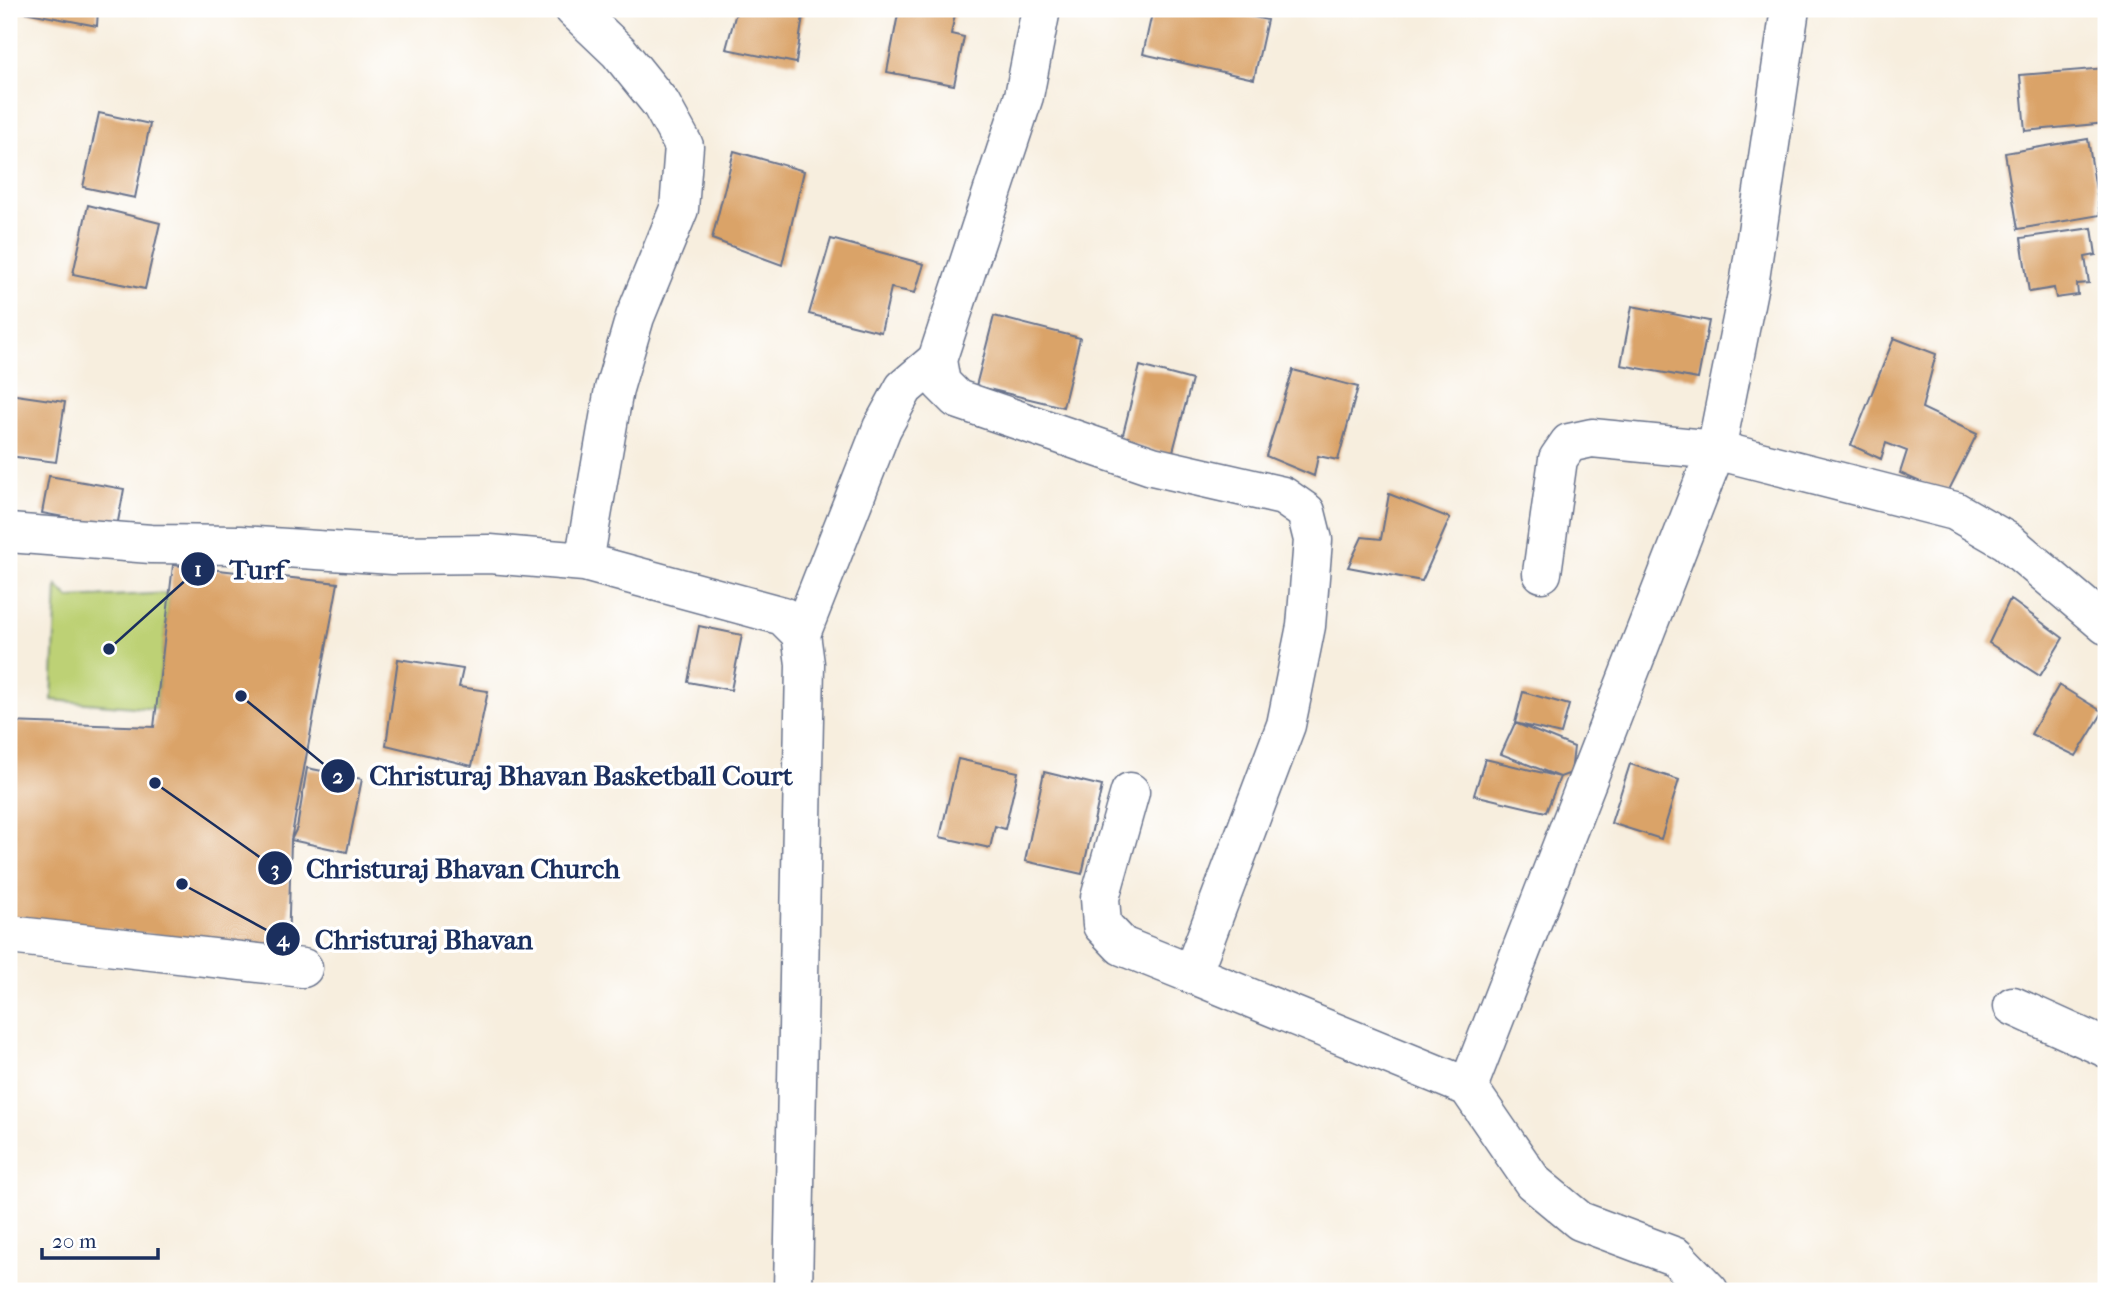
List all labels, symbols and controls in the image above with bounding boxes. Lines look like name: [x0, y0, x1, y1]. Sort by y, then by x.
callout: Turf: [181, 544, 299, 593]
text: Turf: [228, 553, 290, 586]
text: 1: [194, 557, 202, 581]
callout: Christuraj Bhavan Basketball Court: [321, 751, 807, 800]
text: Christuraj Bhavan Basketball Court: [369, 759, 794, 792]
text: 2: [333, 764, 344, 788]
callout: Christuraj Bhavan Church: [257, 844, 634, 893]
text: Christuraj Bhavan Church: [306, 852, 620, 885]
text: 3: [271, 857, 279, 881]
callout: Christuraj Bhavan: [266, 914, 547, 963]
text: Christuraj Bhavan: [315, 923, 534, 956]
text: 4: [276, 927, 291, 952]
scale bar: [42, 1216, 158, 1260]
text: 20 m: [52, 1229, 97, 1253]

